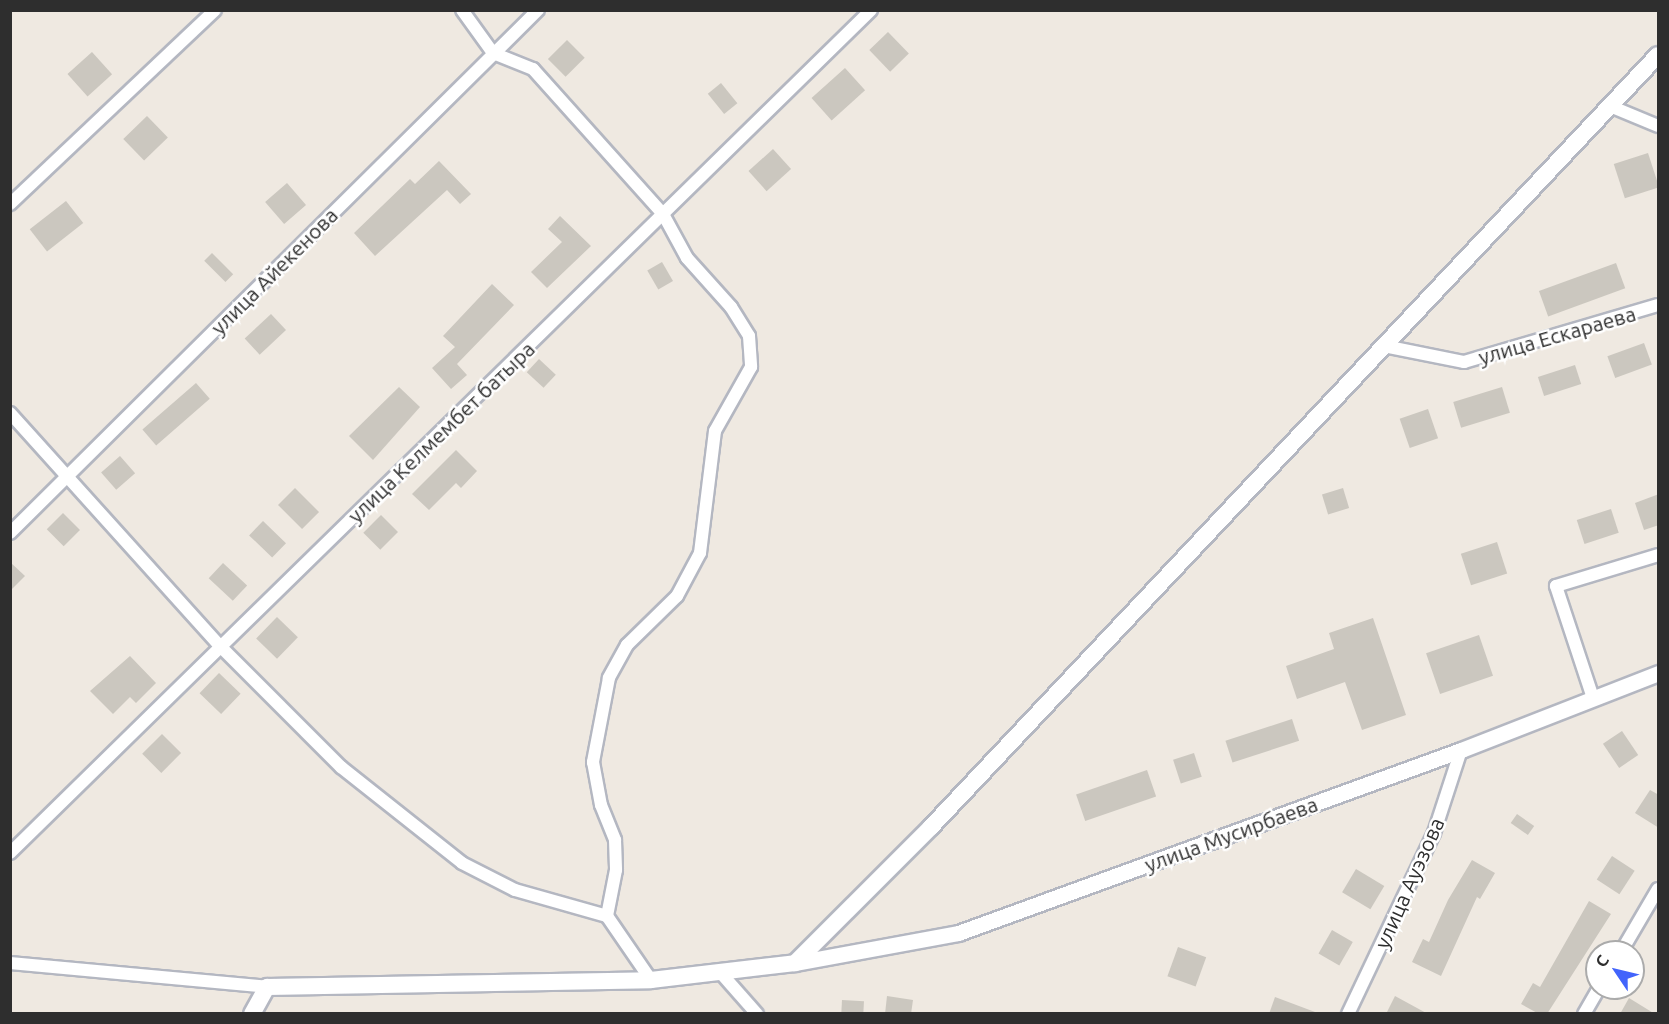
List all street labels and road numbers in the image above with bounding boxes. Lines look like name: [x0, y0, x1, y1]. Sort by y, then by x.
street label: улица Айекенова: [205, 202, 343, 340]
street label: улица Ескараева: [1475, 300, 1639, 370]
street label: улица Келмембет батыра: [342, 336, 540, 528]
street label: улица Мусирбаева: [1141, 791, 1321, 877]
street label: улица Ауэзова: [1369, 814, 1449, 952]

